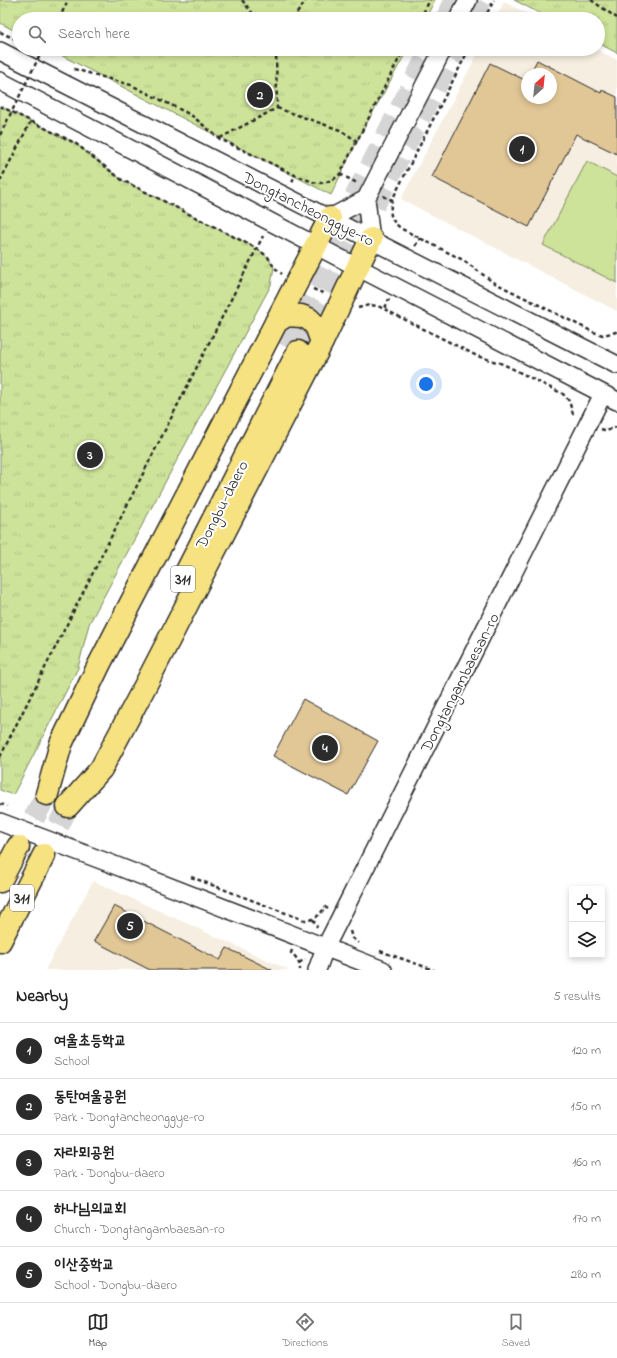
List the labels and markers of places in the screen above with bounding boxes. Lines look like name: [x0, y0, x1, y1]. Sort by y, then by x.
pin: 2: [247, 80, 273, 110]
pin: 1: [509, 134, 535, 164]
pin: 3: [77, 440, 103, 470]
pin: 4: [312, 733, 338, 763]
pin: 5: [117, 911, 143, 941]

